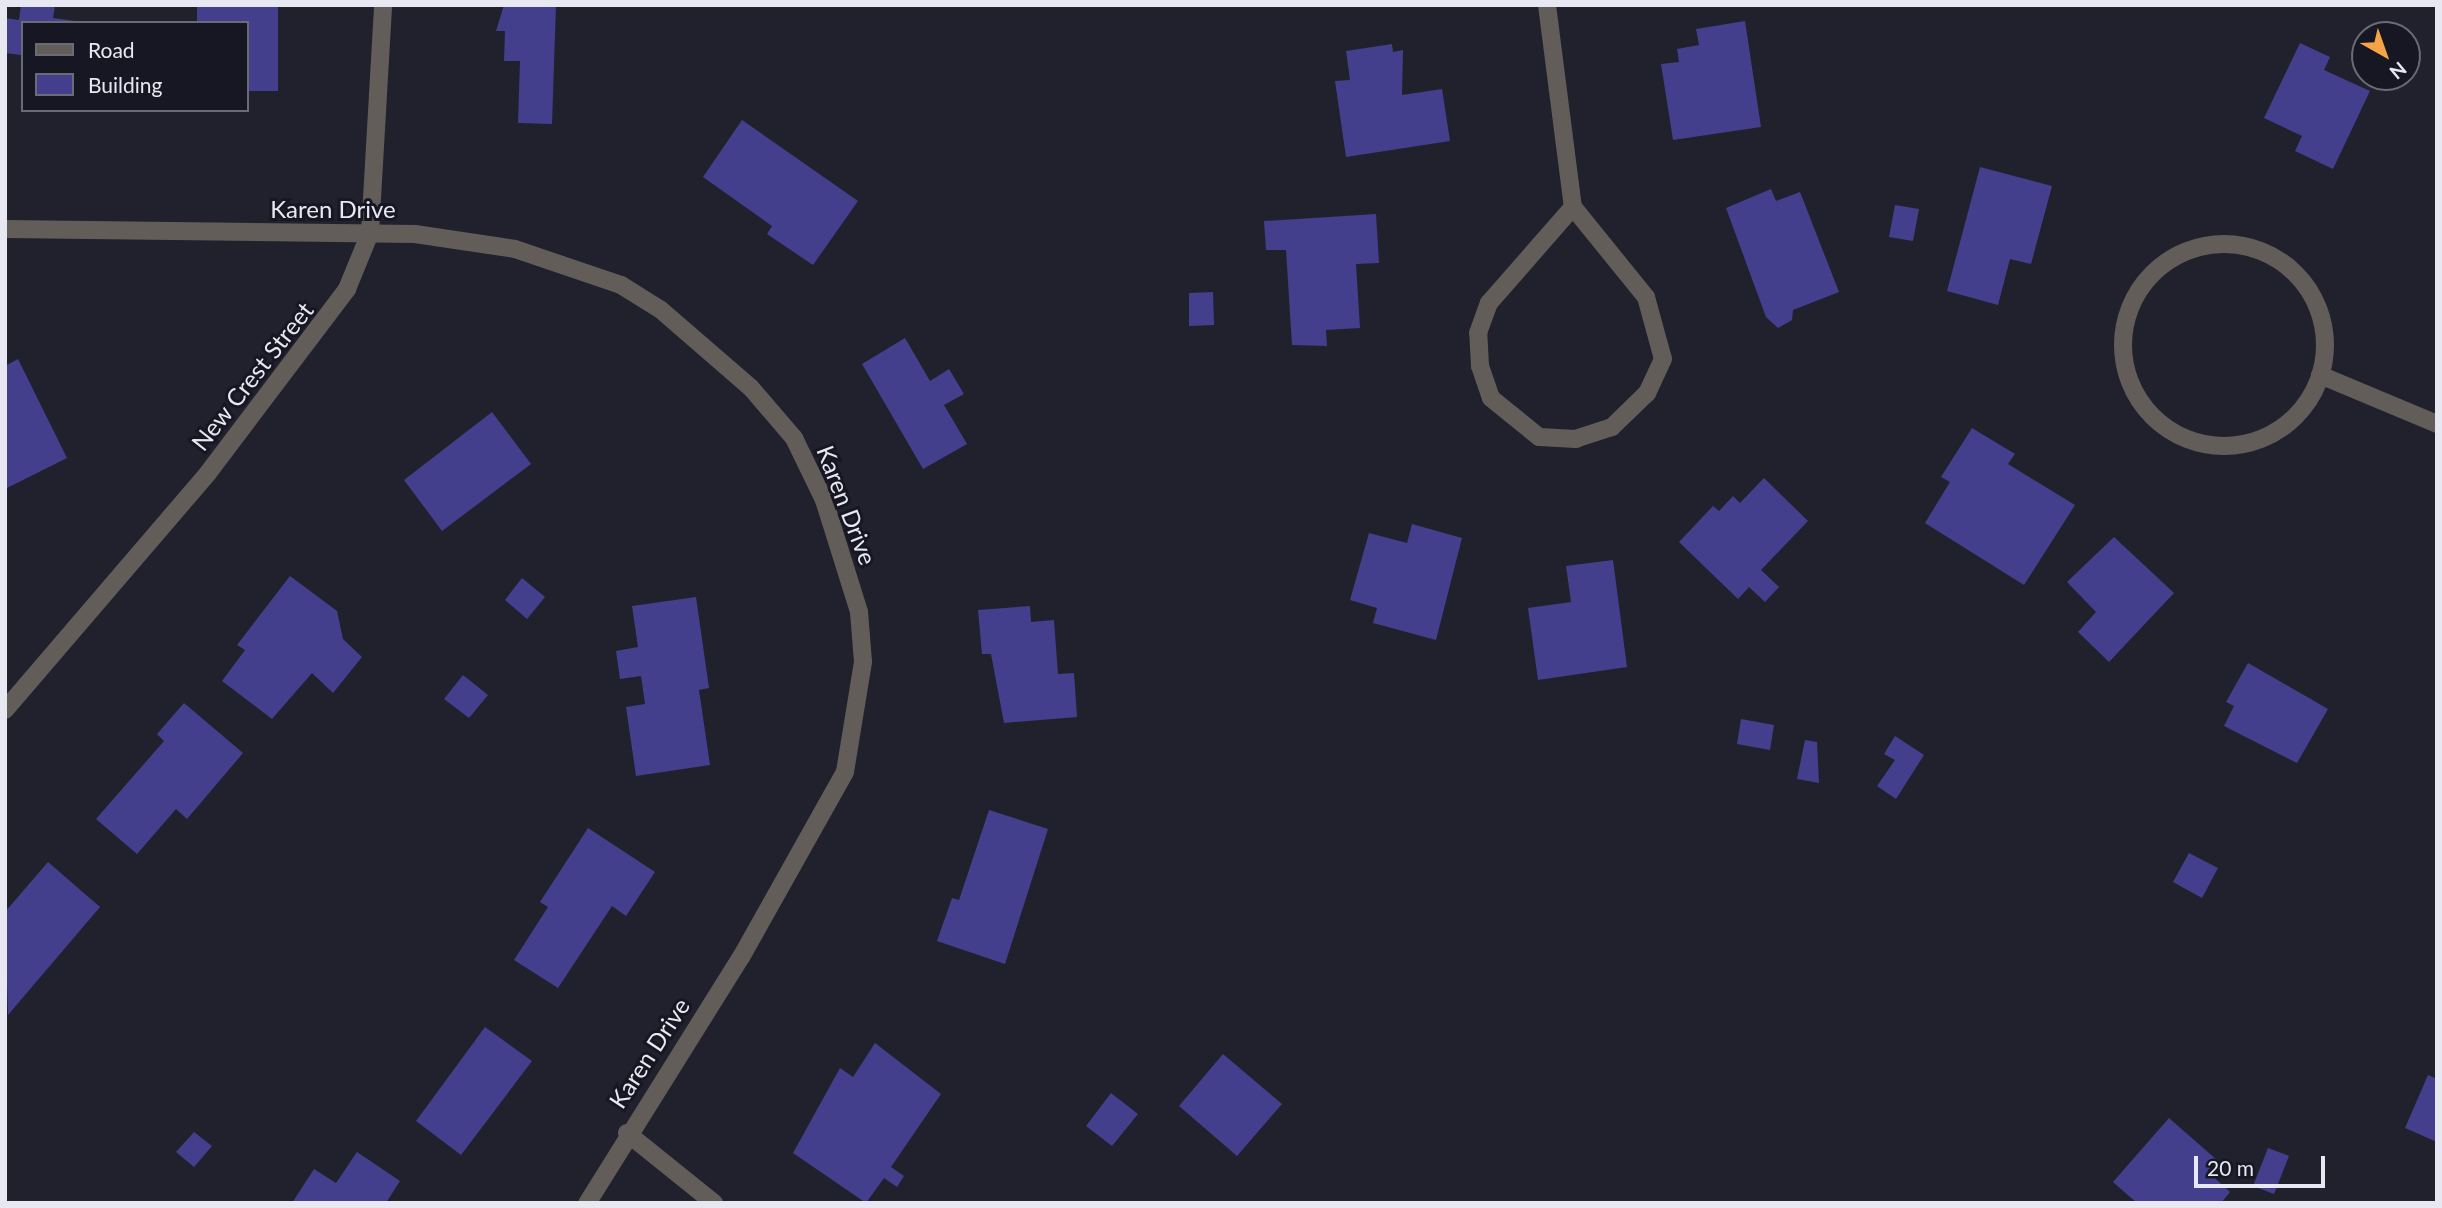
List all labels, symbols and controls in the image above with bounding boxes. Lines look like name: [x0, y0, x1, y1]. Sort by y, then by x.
legend: [21, 21, 248, 112]
north arrow: [2351, 21, 2421, 91]
text: Road: [88, 37, 135, 62]
text: N: [2386, 57, 2412, 84]
text: Building: [88, 72, 163, 97]
street label: Karen Drive: [270, 195, 396, 223]
street label: New Crest Street: [185, 296, 319, 456]
street label: Karen Drive: [811, 441, 883, 569]
street label: Karen Drive: [603, 993, 695, 1113]
scale bar: [2197, 1142, 2328, 1186]
text: 20 m: [2207, 1155, 2254, 1180]

